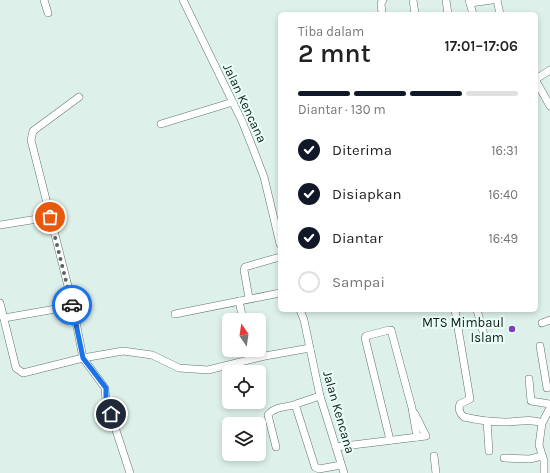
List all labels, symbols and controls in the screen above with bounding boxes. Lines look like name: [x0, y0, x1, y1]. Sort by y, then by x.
text: Tiba dalam: [298, 24, 364, 39]
text: 17:01–17:06: [445, 37, 518, 55]
text: 2 mnt: [298, 38, 371, 69]
street label: Jalan Kencana: [220, 61, 270, 145]
text: Diantar · 130 m: [298, 102, 386, 117]
icon: check: [298, 139, 320, 161]
text: Diterima: [332, 141, 392, 159]
text: 16:31: [491, 143, 518, 158]
icon: check: [298, 183, 320, 205]
text: Disiapkan: [332, 185, 402, 203]
text: 16:40: [488, 187, 518, 202]
pin: [33, 200, 67, 234]
icon: bag: [39, 206, 61, 228]
icon: check: [298, 227, 320, 249]
text: Diantar: [332, 229, 383, 247]
text: 16:49: [488, 231, 518, 246]
text: Sampai: [332, 273, 385, 291]
courier: [52, 285, 92, 325]
icon: car: [61, 294, 83, 316]
north arrow: [222, 313, 266, 357]
map controls: [222, 313, 266, 461]
place label: MTS Mimbaul Islam: [422, 315, 504, 345]
marker: MTS Mimbaul Islam: [507, 324, 517, 334]
button: locate: [222, 365, 266, 409]
street label: Jalan Kencana: [320, 369, 358, 455]
pin: [94, 397, 128, 431]
icon: home: [100, 403, 122, 425]
button: layers: [222, 417, 266, 461]

